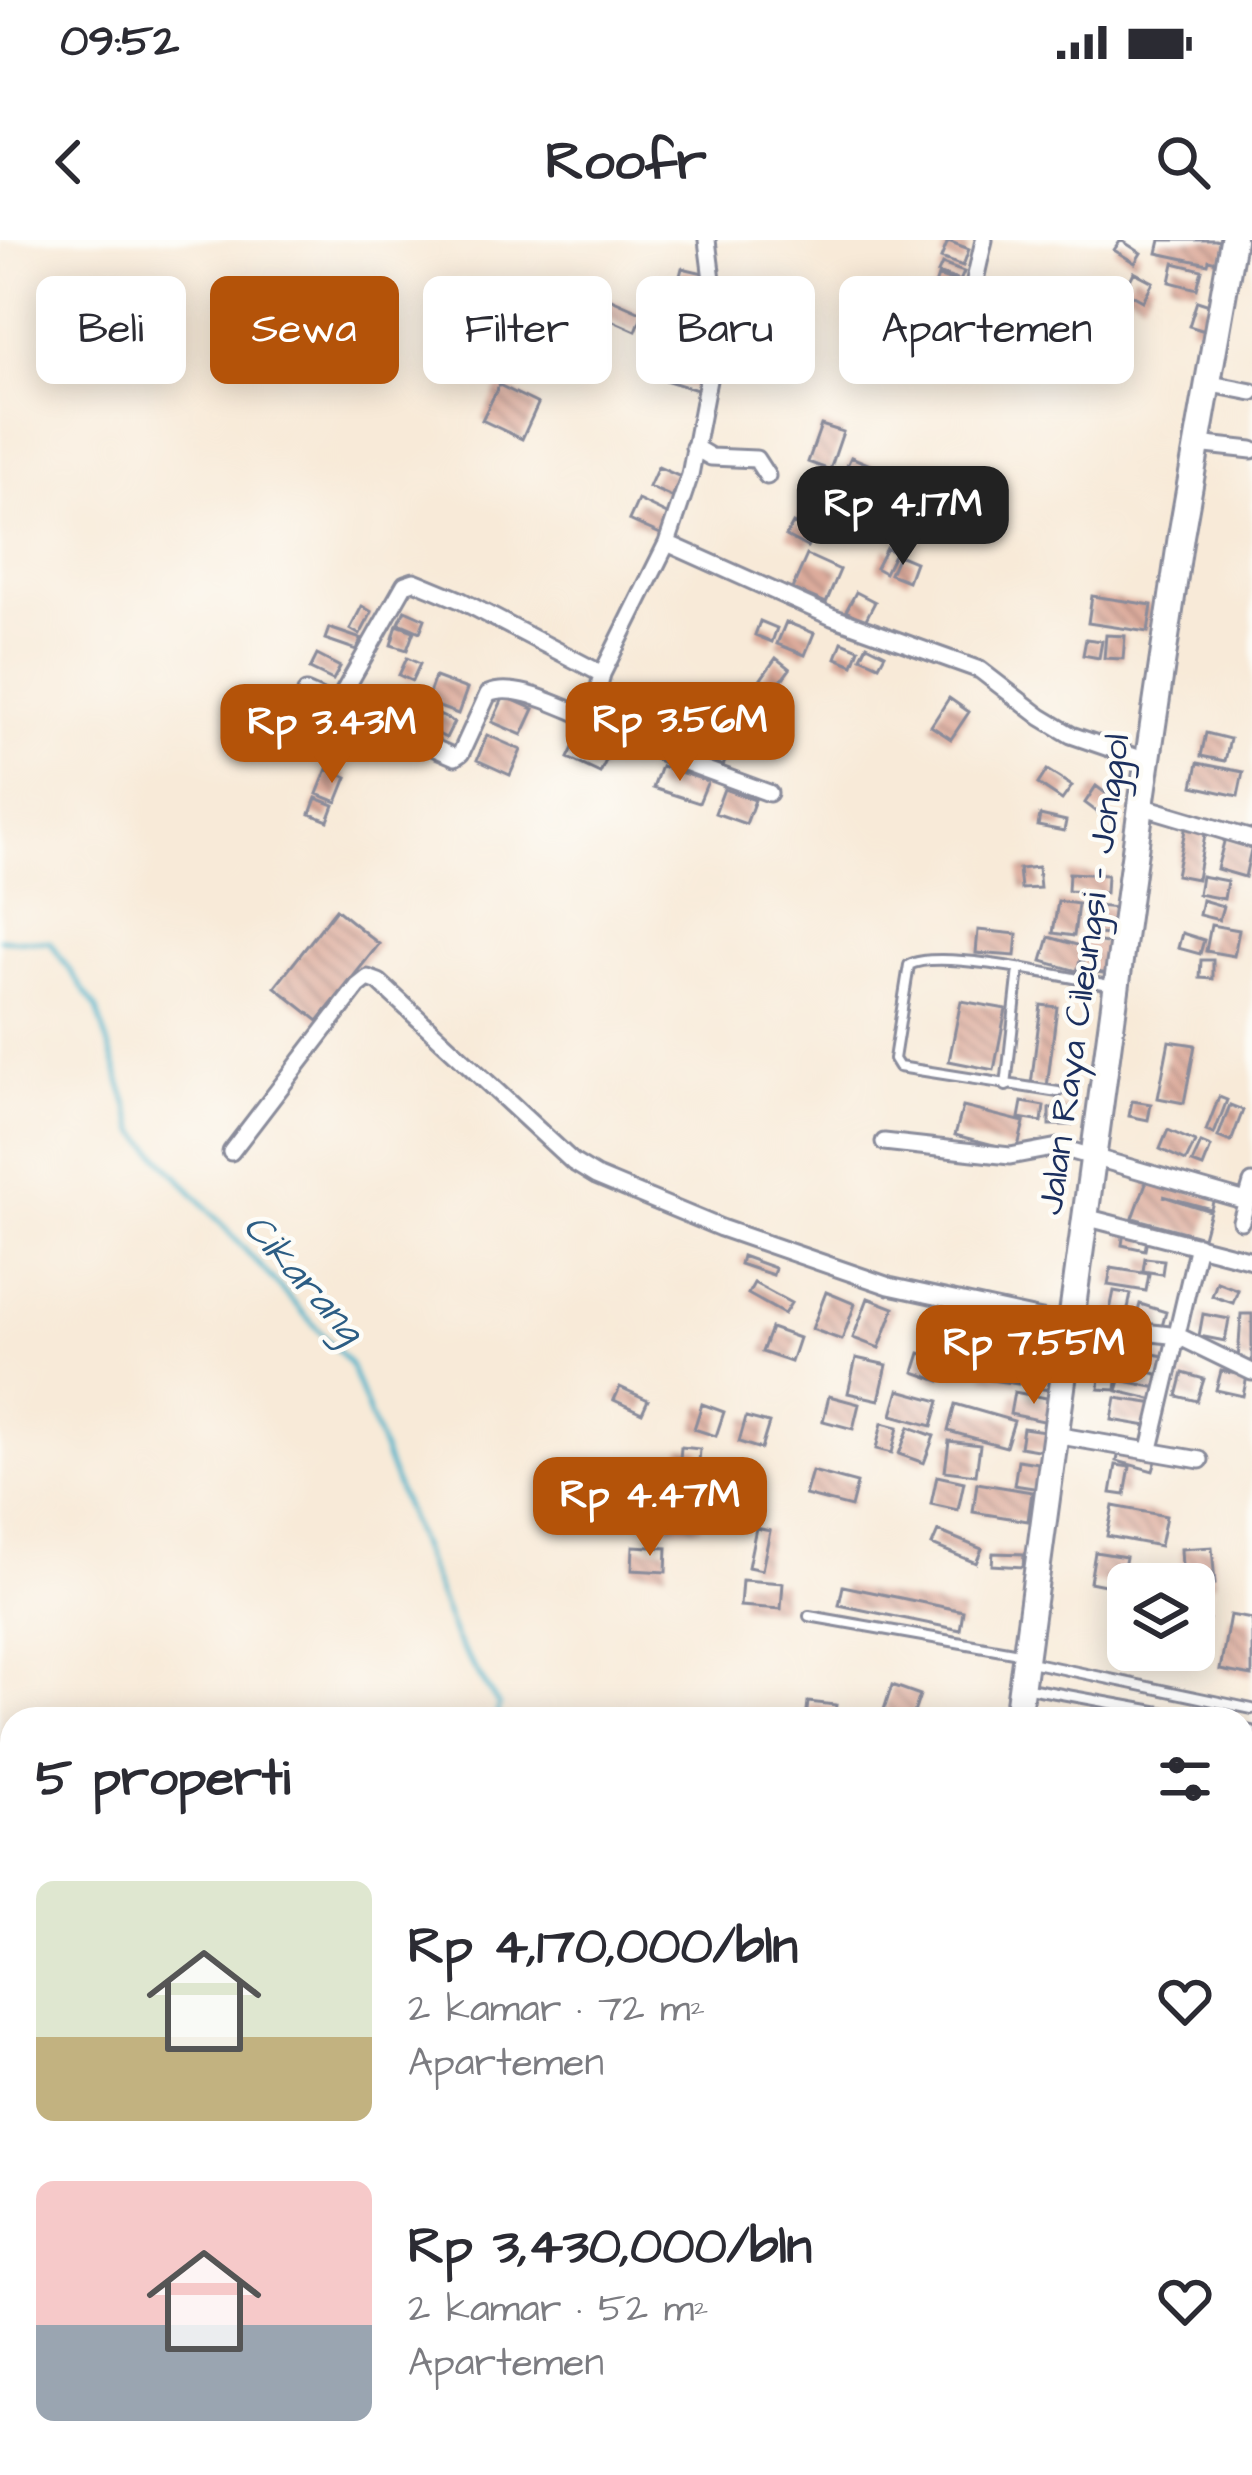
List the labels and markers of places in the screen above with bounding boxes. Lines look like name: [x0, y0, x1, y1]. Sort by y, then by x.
pin: Rp 4.17M: [779, 466, 1027, 568]
pin: Rp 3.56M: [556, 682, 804, 784]
pin: Rp 3.43M: [208, 684, 456, 786]
pin: Rp 7.55M: [910, 1305, 1158, 1407]
pin: Rp 4.47M: [526, 1457, 774, 1559]

